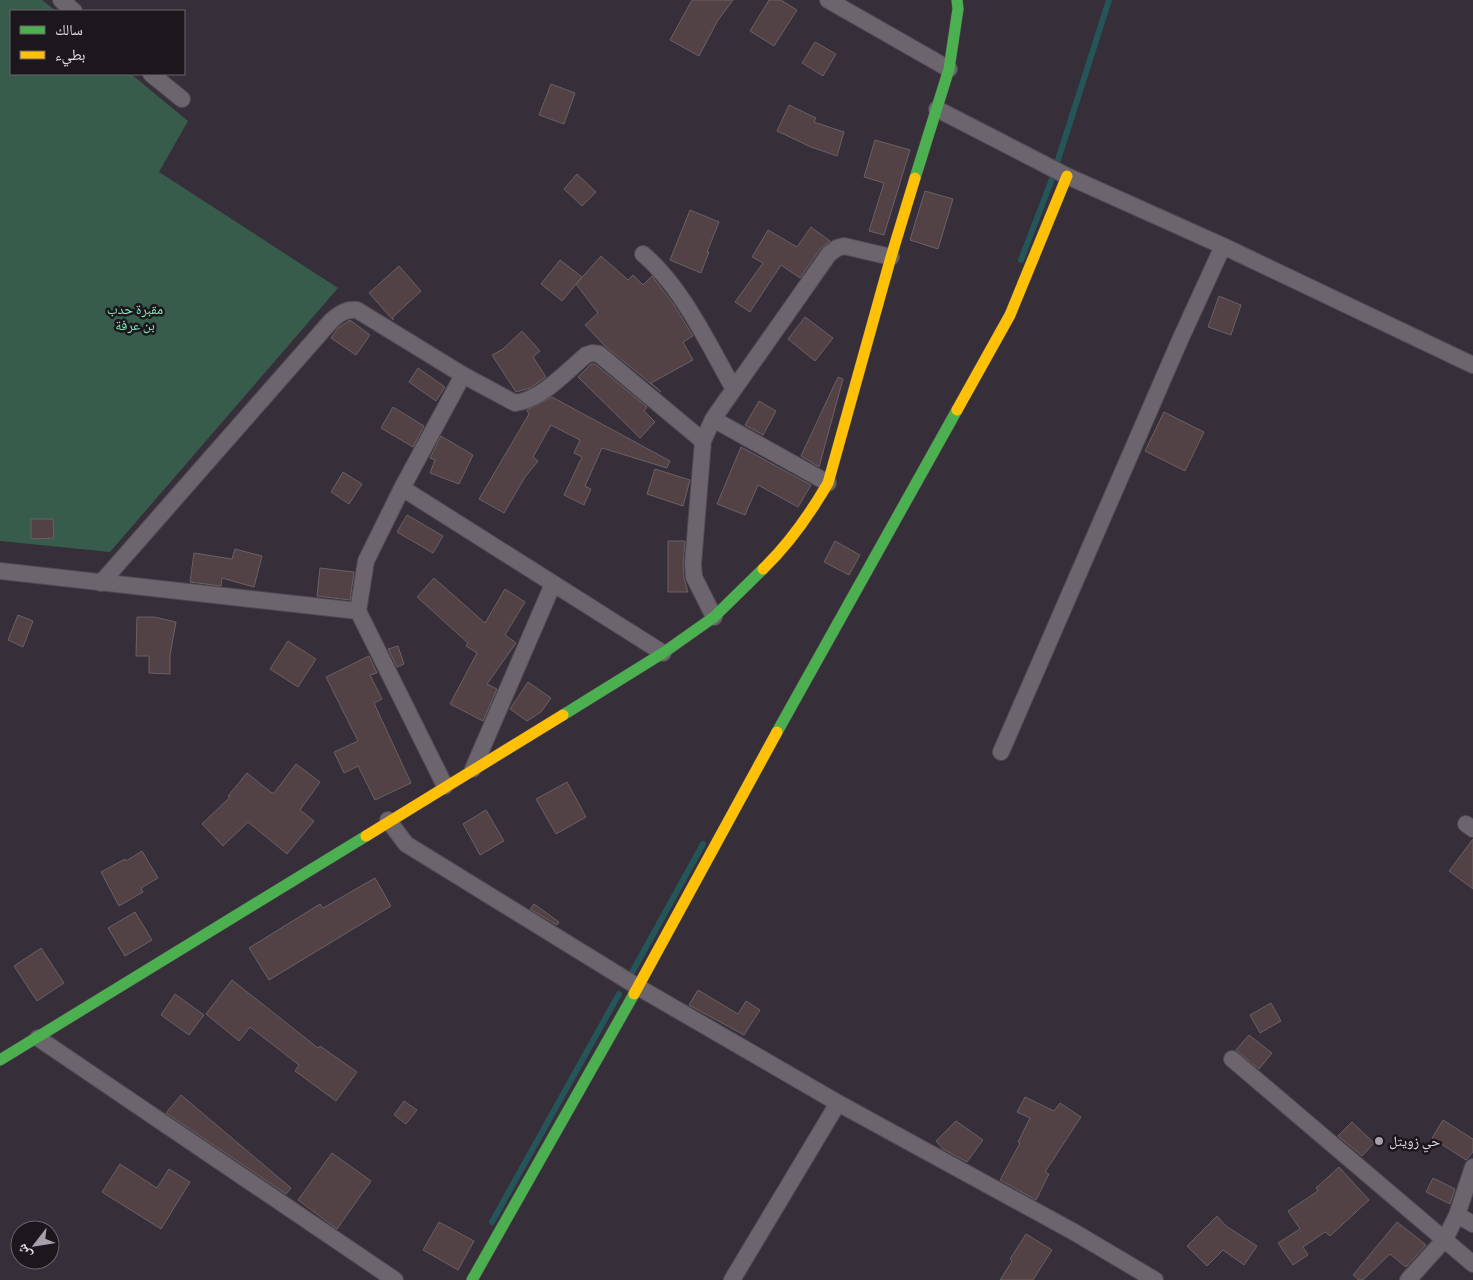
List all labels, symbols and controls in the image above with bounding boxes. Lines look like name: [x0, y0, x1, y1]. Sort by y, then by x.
legend: [10, 10, 185, 75]
text: سالك: [55, 20, 83, 38]
text: بطيء: [55, 45, 85, 67]
park label: مقبرة حدب بن عرفة: [107, 300, 163, 334]
place label: حي زويتل: [1389, 1132, 1440, 1153]
marker: حي زويتل: [1373, 1135, 1385, 1147]
north arrow: [10, 1220, 60, 1270]
text: ش: [12, 1241, 35, 1263]

